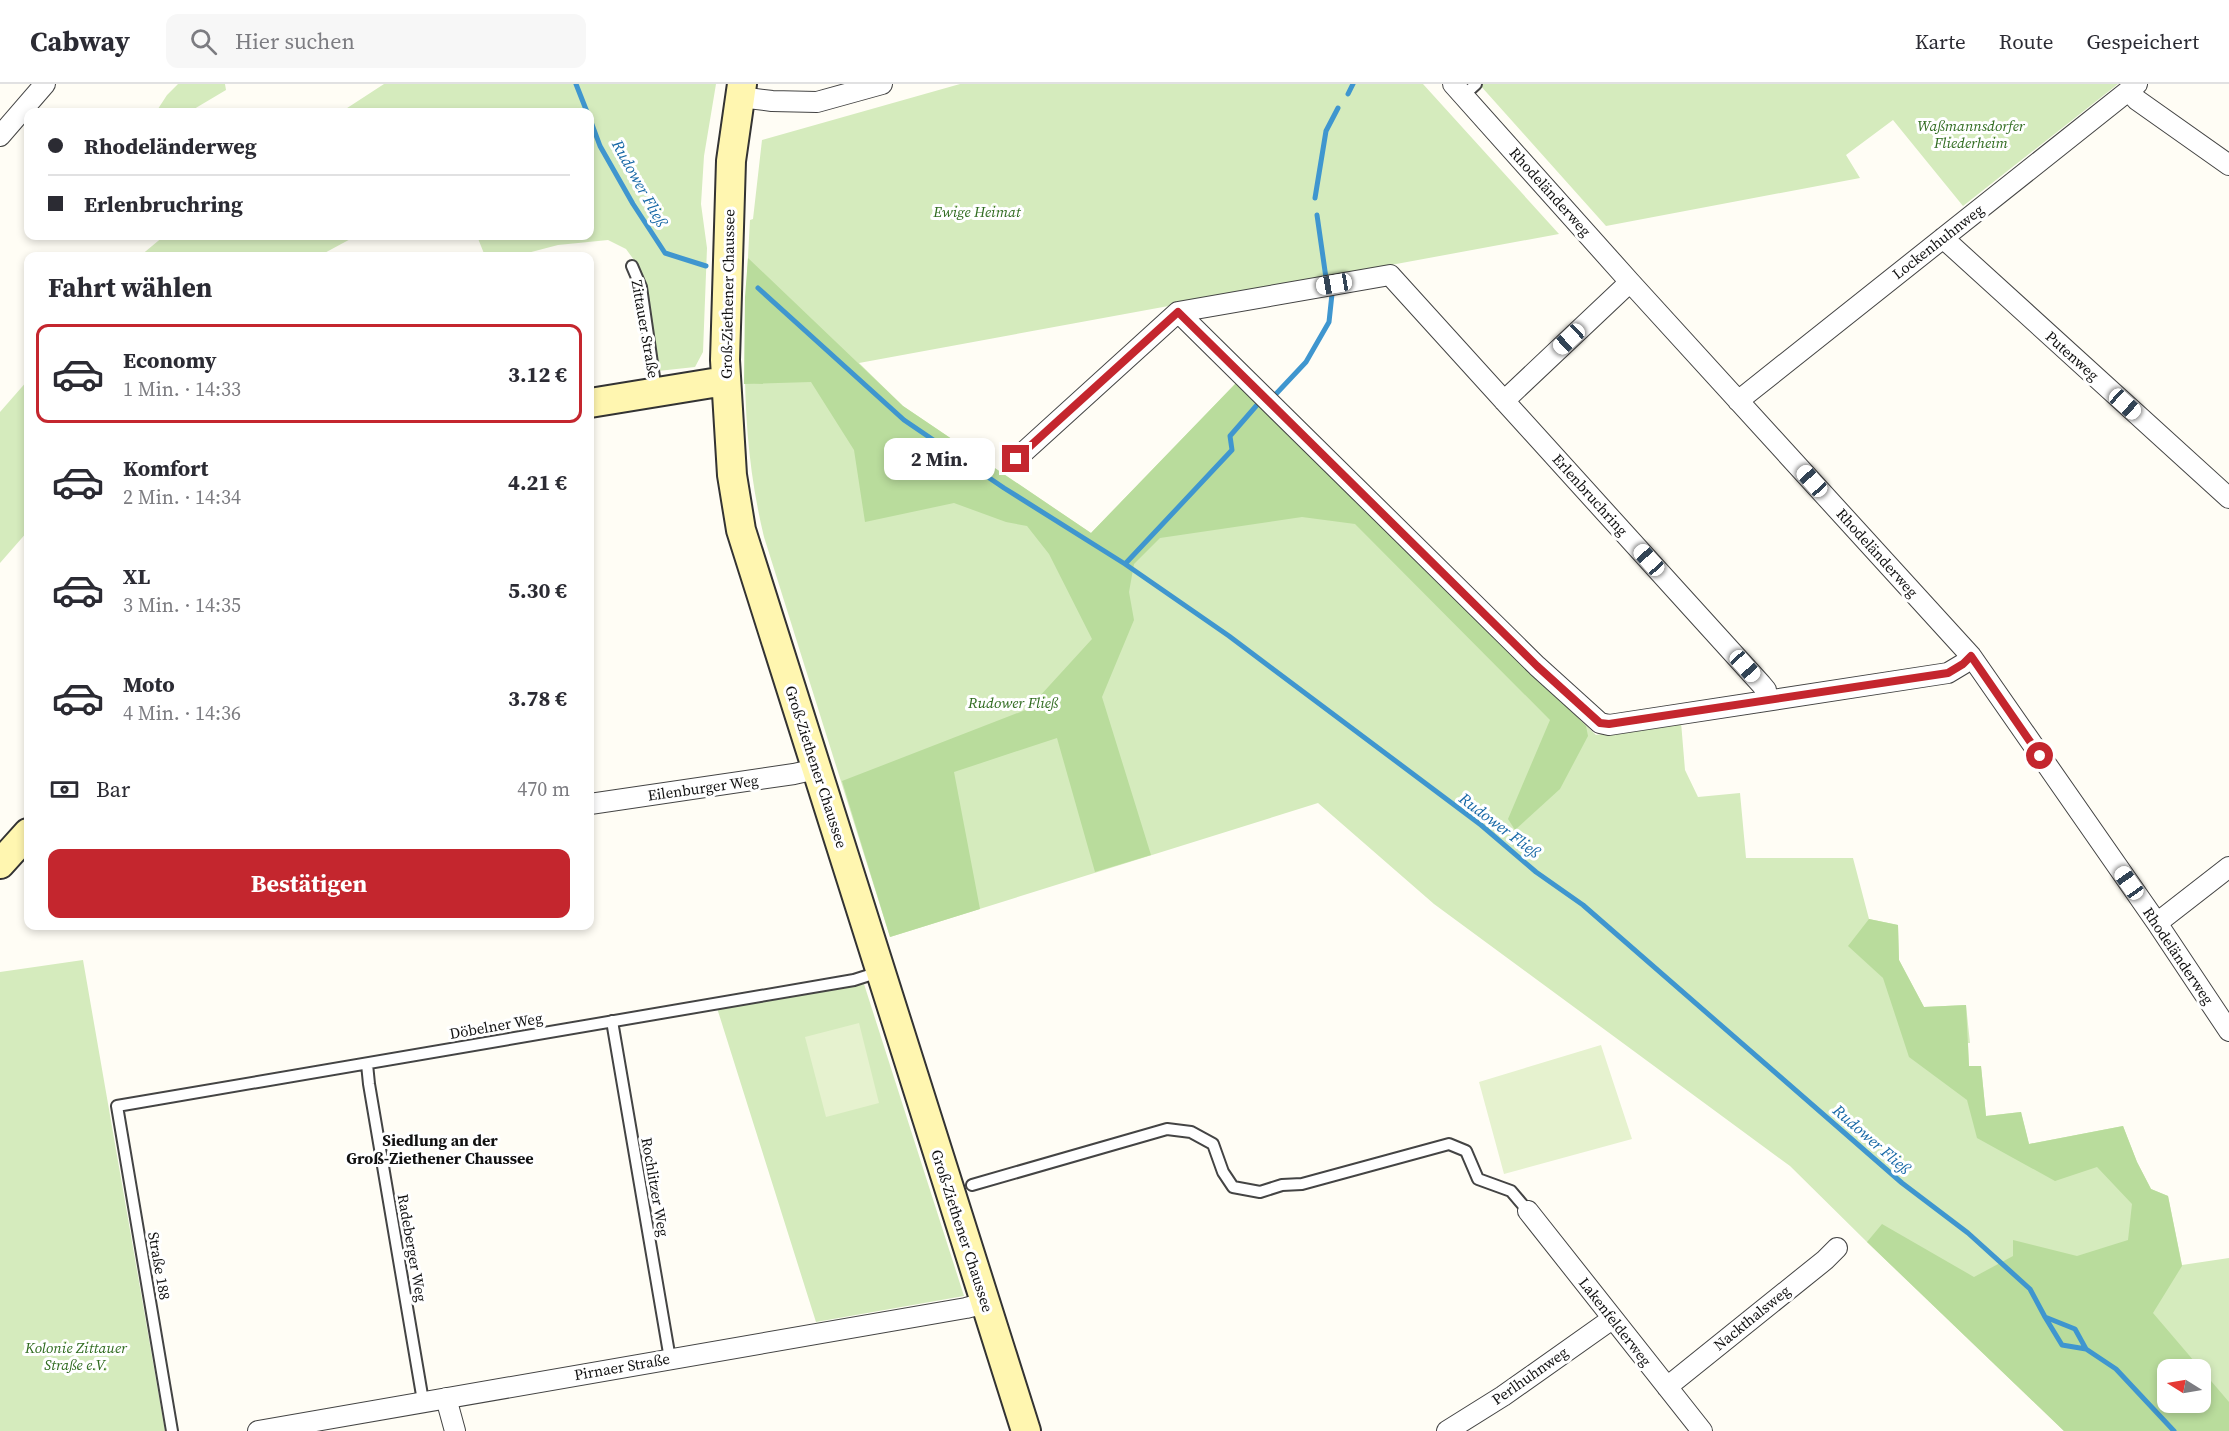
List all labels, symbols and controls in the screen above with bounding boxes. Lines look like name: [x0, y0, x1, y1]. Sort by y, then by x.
search box: [166, 14, 586, 68]
text: Cabway: [30, 22, 130, 60]
icon: search: [187, 25, 220, 58]
text: Hier suchen: [235, 26, 355, 56]
text: Karte: [1915, 27, 1966, 56]
text: Route: [1999, 27, 2053, 56]
text: Gespeichert: [2086, 27, 2199, 56]
park label: Waßmannsdorfer Fliederheim: [1917, 115, 2026, 153]
text: Rhodeländerweg: [84, 131, 257, 161]
water label: Rudower Fließ: [607, 135, 673, 231]
street label: Rhodeländerweg: [1505, 143, 1596, 241]
text: Erlenbruchring: [84, 189, 243, 219]
street label: Lockenhuhnweg: [1888, 199, 1988, 284]
park label: Ewige Heimat: [932, 201, 1022, 222]
street label: Groß-Ziethener Chaussee: [716, 209, 739, 379]
text: Fahrt wählen: [48, 269, 212, 306]
car: [1315, 272, 1353, 296]
street label: Zittauer Straße: [627, 278, 664, 380]
car: [1550, 320, 1588, 358]
street label: Putenweg: [2041, 326, 2104, 385]
text: Economy: [123, 345, 217, 375]
icon: car: [51, 347, 105, 401]
text: 3.12 €: [508, 359, 567, 389]
text: 1 Min. · 14:33: [123, 375, 241, 403]
car: [2106, 385, 2144, 423]
callout: 2 Min.: [884, 438, 995, 480]
text: 2 Min.: [911, 445, 968, 473]
route end: [1002, 445, 1029, 472]
street label: Erlenbruchring: [1548, 449, 1633, 540]
text: Komfort: [123, 453, 208, 483]
icon: car: [51, 455, 105, 509]
car: [1793, 462, 1831, 500]
text: 4.21 €: [508, 467, 567, 497]
text: 2 Min. · 14:34: [123, 483, 241, 511]
street label: Rhodeländerweg: [1832, 504, 1923, 602]
car: [1630, 541, 1668, 579]
text: XL: [123, 561, 150, 591]
icon: car: [51, 563, 105, 617]
text: 5.30 €: [508, 575, 567, 605]
text: 3 Min. · 14:35: [123, 591, 241, 619]
car: [1726, 647, 1764, 685]
text: Moto: [123, 669, 175, 699]
icon: car: [51, 671, 105, 725]
text: 3.78 €: [508, 683, 567, 713]
street label: Groß-Ziethener Chaussee: [780, 683, 853, 851]
park label: Rudower Fließ: [967, 692, 1059, 713]
text: 4 Min. · 14:36: [123, 699, 241, 727]
route start: [2026, 742, 2053, 769]
street label: Eilenburger Weg: [646, 769, 760, 806]
icon: cash: [48, 773, 81, 806]
text: Bar: [96, 774, 130, 804]
text: 470 m: [517, 775, 570, 803]
water label: Rudower Fließ: [1454, 787, 1546, 863]
button: Bestätigen: [48, 849, 570, 918]
car: [2111, 863, 2147, 903]
street label: Rhodeländerweg: [2138, 903, 2219, 1009]
street label: Döbelner Weg: [448, 1007, 544, 1044]
water label: Rudower Fließ: [1828, 1098, 1916, 1179]
district label: Siedlung an der Groß-Ziethener Chaussee: [346, 1129, 534, 1169]
street label: Rochlitzer Weg: [636, 1136, 675, 1238]
street label: Groß-Ziethener Chaussee: [926, 1147, 999, 1315]
street label: Radeberger Weg: [393, 1192, 432, 1304]
street label: Straße 188: [143, 1230, 176, 1302]
street label: Lakenfelderweg: [1574, 1273, 1657, 1371]
street label: Nackthalsweg: [1709, 1280, 1795, 1355]
park label: Kolonie Zittauer Straße e.V.: [24, 1337, 128, 1375]
street label: Perlhuhnweg: [1487, 1341, 1572, 1410]
street label: Pirnaer Straße: [572, 1348, 672, 1385]
north arrow: [2157, 1359, 2211, 1413]
map controls: [2157, 1359, 2211, 1413]

